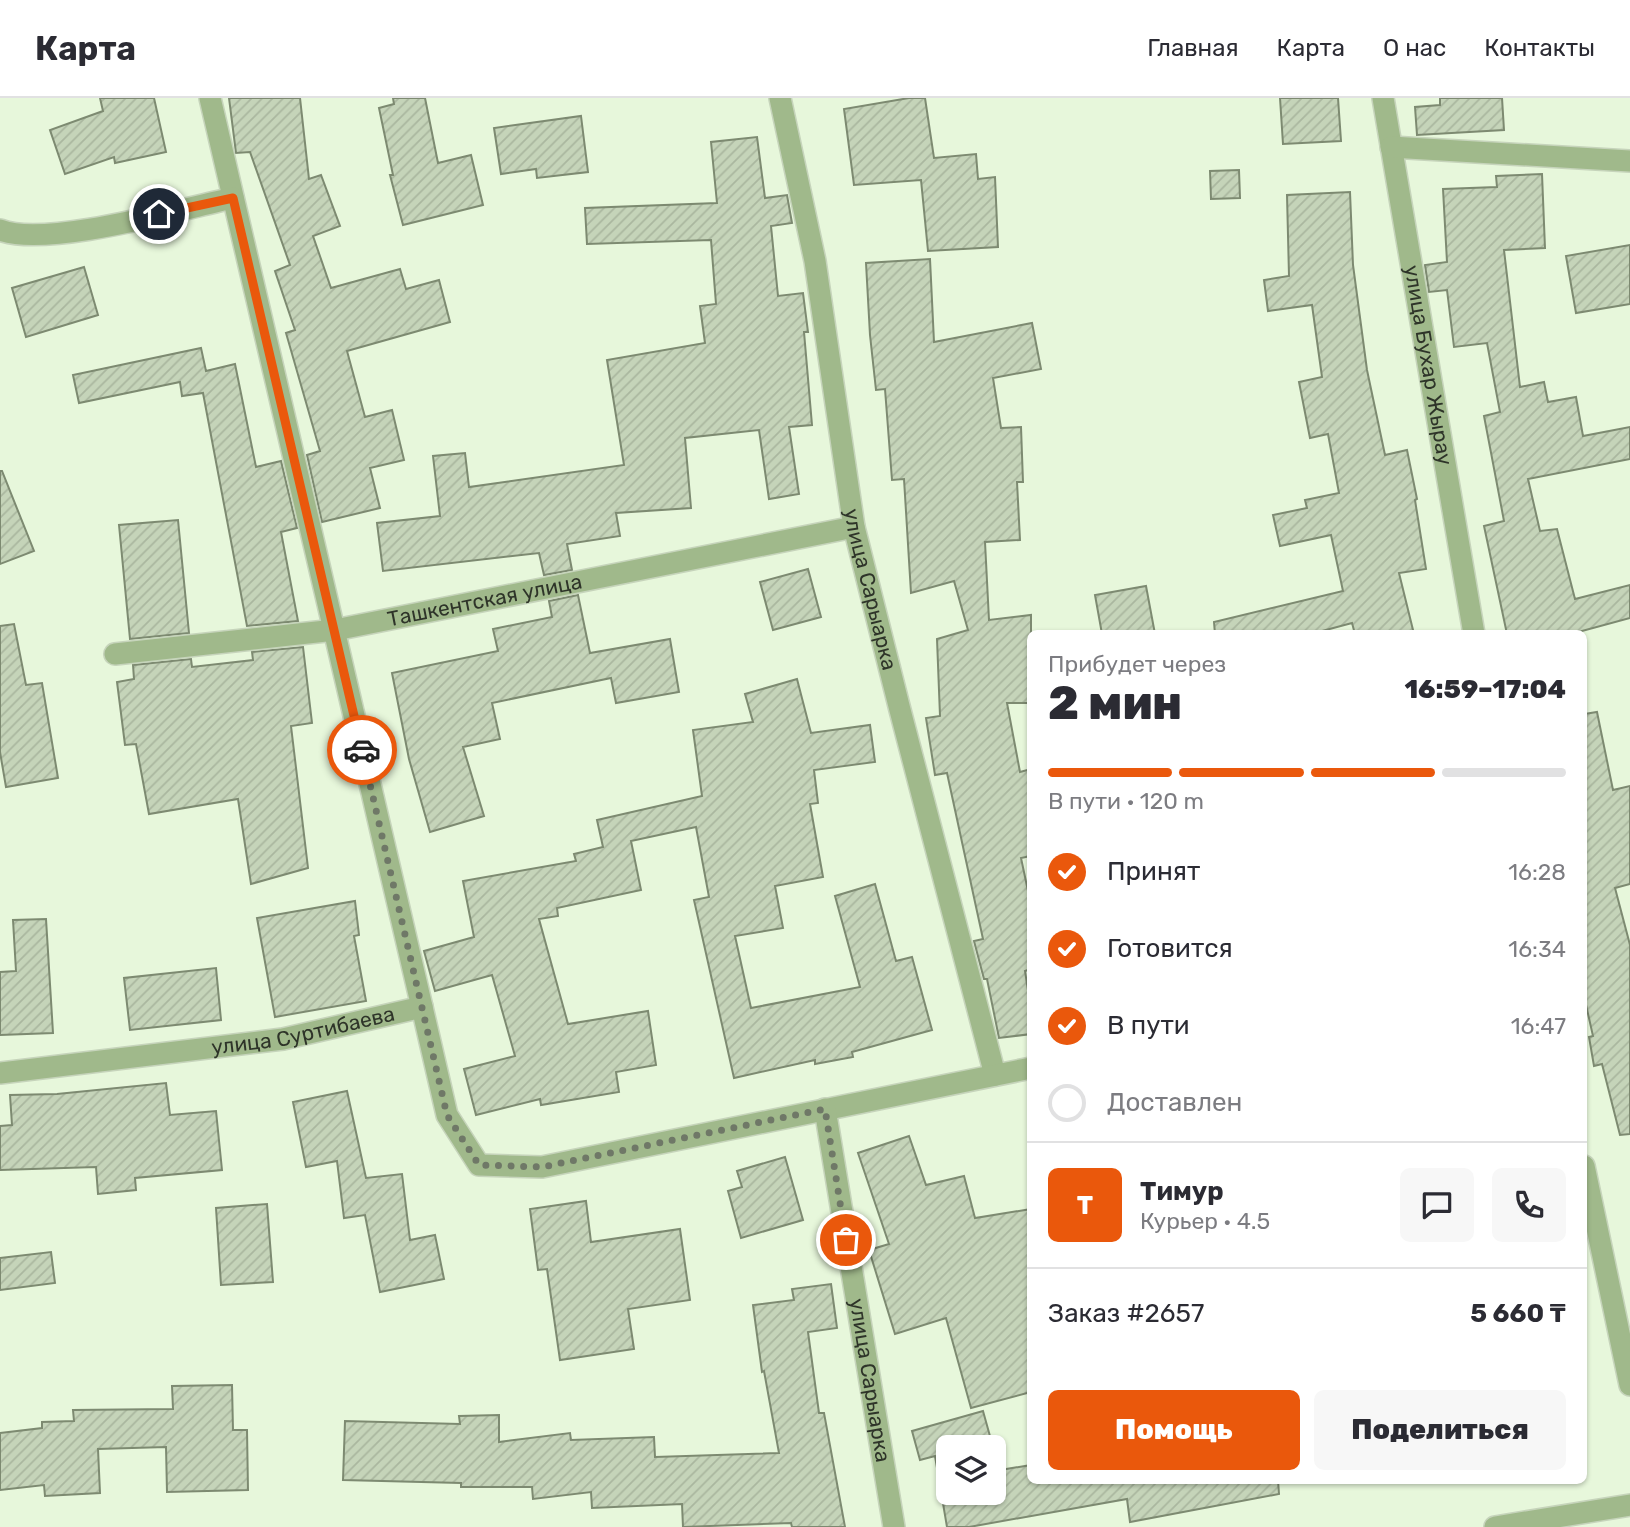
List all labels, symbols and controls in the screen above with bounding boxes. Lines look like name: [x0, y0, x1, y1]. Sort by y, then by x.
text: Карта: [35, 29, 136, 68]
text: Главная: [1147, 34, 1239, 62]
text: Карта: [1277, 34, 1345, 62]
text: О нас: [1383, 34, 1446, 62]
text: Контакты: [1484, 34, 1595, 62]
pin: [129, 184, 189, 244]
icon: home: [140, 195, 178, 233]
street label: улица Бухар Жырау: [1400, 263, 1458, 467]
street label: улица Сарыарка: [839, 507, 902, 673]
street label: Ташкентская улица: [385, 568, 584, 631]
text: Прибудет через: [1048, 650, 1226, 678]
text: 16:59–17:04: [1404, 674, 1566, 705]
text: 2 мин: [1048, 676, 1182, 731]
courier: [327, 715, 397, 785]
icon: car: [343, 731, 381, 769]
text: В пути · 120 m: [1048, 787, 1204, 815]
icon: check: [1048, 853, 1086, 891]
text: Принят: [1107, 856, 1200, 887]
text: 16:28: [1508, 858, 1566, 886]
icon: check: [1048, 930, 1086, 968]
text: Готовится: [1107, 933, 1233, 964]
text: 16:34: [1508, 935, 1566, 963]
street label: улица Суртибаева: [210, 1001, 397, 1060]
icon: check: [1048, 1007, 1086, 1045]
text: В пути: [1107, 1010, 1190, 1041]
text: 16:47: [1511, 1012, 1566, 1040]
text: Доставлен: [1107, 1087, 1242, 1118]
button: chat: [1400, 1168, 1474, 1242]
button: phone: [1492, 1168, 1566, 1242]
text: Тимур: [1140, 1176, 1224, 1207]
text: Т: [1077, 1190, 1093, 1221]
text: Курьер · 4.5: [1140, 1207, 1270, 1235]
pin: [816, 1210, 876, 1270]
icon: bag: [827, 1221, 865, 1259]
street label: улица Сарыарка: [844, 1297, 896, 1464]
text: Заказ #2657: [1048, 1298, 1204, 1329]
text: 5 660 ₸: [1470, 1298, 1566, 1329]
button: Помощь: [1048, 1390, 1300, 1470]
button: Поделиться: [1314, 1390, 1566, 1470]
map controls: [936, 1435, 1006, 1505]
button: layers: [936, 1435, 1006, 1505]

